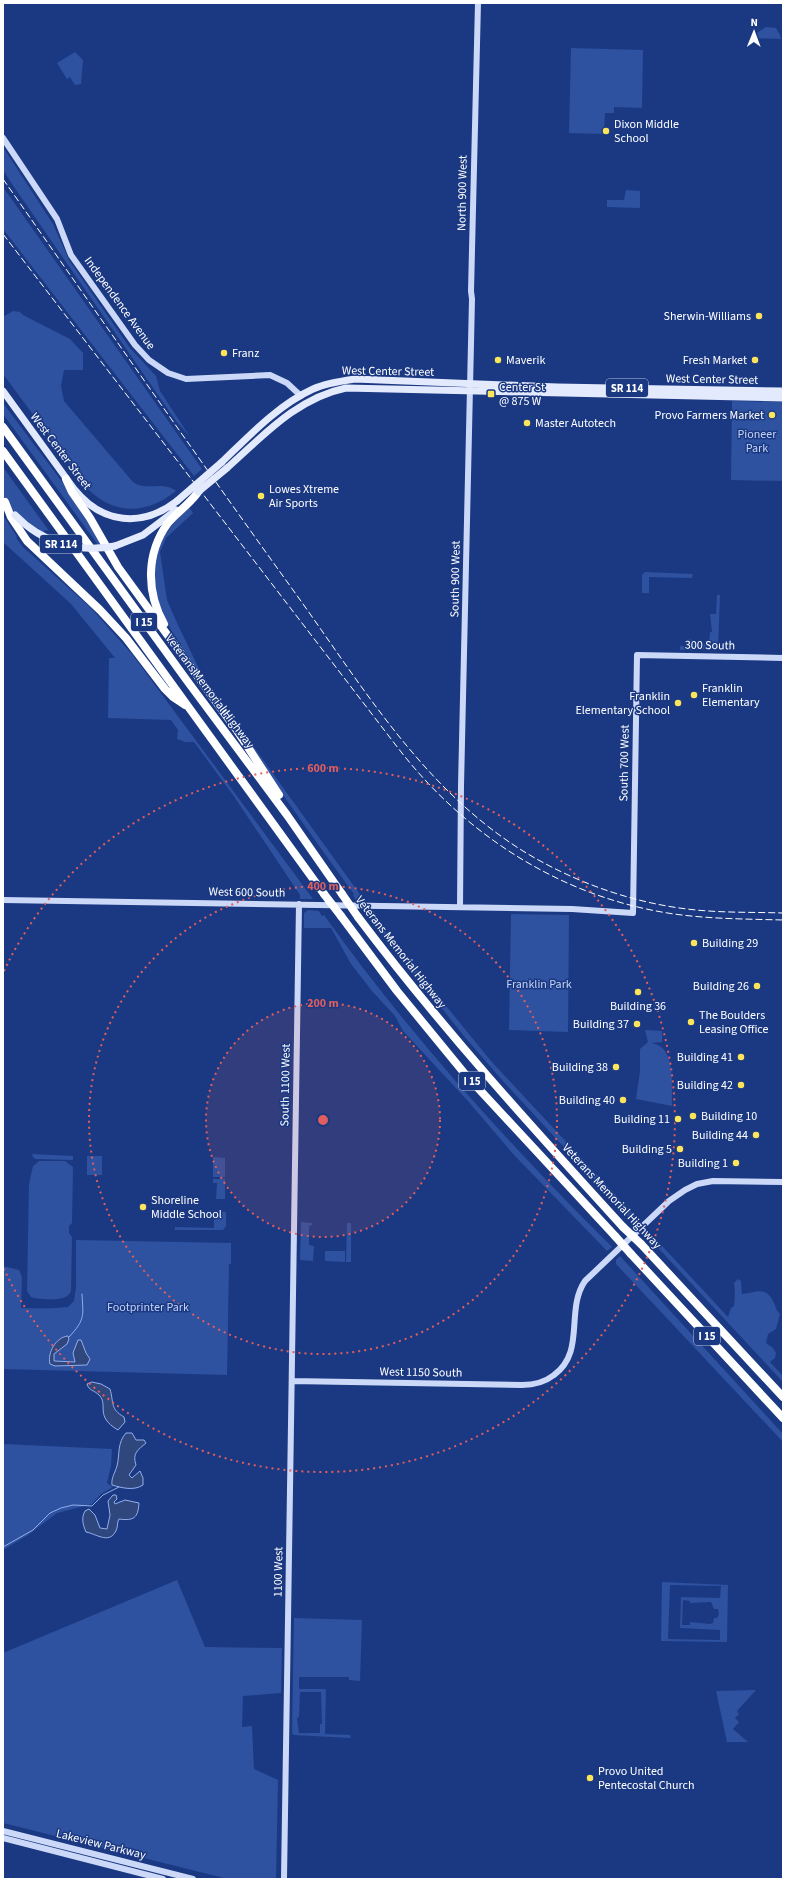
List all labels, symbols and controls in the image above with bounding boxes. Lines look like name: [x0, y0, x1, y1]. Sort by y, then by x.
north arrow: [734, 12, 774, 52]
text: N: [750, 15, 758, 30]
place label: Dixon Middle School: [614, 116, 679, 147]
marker: Dixon Middle School: [601, 126, 611, 136]
street label: North 900 West: [453, 155, 472, 231]
street label: Independence Avenue: [80, 253, 159, 353]
place label: Sherwin-Williams: [663, 308, 751, 325]
marker: Sherwin-Williams: [754, 311, 764, 321]
place label: Franz: [232, 345, 259, 362]
marker: Franz: [219, 348, 229, 358]
place label: Maverik: [506, 352, 545, 369]
place label: Fresh Market: [683, 352, 747, 369]
marker: Maverik: [493, 355, 503, 365]
marker: Fresh Market: [750, 355, 760, 365]
street label: West Center Street: [342, 362, 434, 381]
street label: West Center Street: [666, 370, 758, 389]
place label: Center St @ 875 W: [499, 379, 545, 410]
road number: SR 114: [606, 379, 648, 397]
marker: Center St @ 875 W: [486, 389, 496, 399]
place label: Provo Farmers Market: [655, 407, 764, 424]
street label: West Center Street: [26, 409, 95, 493]
marker: Provo Farmers Market: [767, 410, 777, 420]
place label: Master Autotech: [535, 415, 616, 432]
marker: Master Autotech: [522, 418, 532, 428]
park label: Pioneer Park: [738, 426, 777, 457]
place label: Lowes Xtreme Air Sports: [269, 481, 339, 512]
marker: Lowes Xtreme Air Sports: [256, 491, 266, 501]
road number: SR 114: [40, 535, 82, 553]
street label: South 900 West: [446, 540, 465, 618]
road number: I 15: [131, 613, 157, 631]
street label: Veterans Memorial Highway: [161, 631, 258, 752]
street label: 300 South: [685, 637, 735, 654]
place label: Franklin Elementary: [702, 680, 760, 711]
place label: Franklin Elementary School: [575, 688, 670, 719]
marker: Franklin Elementary: [689, 690, 699, 700]
marker: Franklin Elementary School: [673, 698, 683, 708]
street label: South 700 West: [615, 724, 634, 802]
text: 600 m: [307, 760, 339, 777]
text: 400 m: [307, 878, 339, 895]
street label: West 600 South: [208, 883, 286, 902]
street label: Veterans Memorial Highway: [351, 892, 450, 1013]
place label: Building 29: [702, 935, 758, 952]
marker: Building 29: [689, 938, 699, 948]
park label: Franklin Park: [506, 976, 572, 993]
place label: Building 26: [693, 978, 749, 995]
marker: Building 26: [752, 981, 762, 991]
marker: Building 36: [633, 987, 643, 997]
text: 200 m: [307, 995, 339, 1012]
place label: Building 36: [610, 998, 666, 1015]
place label: The Boulders Leasing Office: [699, 1007, 769, 1038]
place label: Building 37: [573, 1016, 629, 1033]
marker: The Boulders Leasing Office: [686, 1017, 696, 1027]
marker: Building 37: [632, 1019, 642, 1029]
street label: South 1100 West: [276, 1043, 295, 1127]
place label: Building 41: [677, 1049, 733, 1066]
marker: Building 41: [736, 1052, 746, 1062]
place label: Building 38: [552, 1059, 608, 1076]
marker: Building 38: [611, 1062, 621, 1072]
road number: I 15: [459, 1072, 485, 1090]
place label: Building 42: [677, 1077, 733, 1094]
marker: Building 42: [736, 1080, 746, 1090]
place label: Building 40: [559, 1092, 615, 1109]
marker: Building 40: [618, 1095, 628, 1105]
place label: Building 10: [701, 1108, 757, 1125]
place label: Building 11: [614, 1111, 670, 1128]
marker: Building 10: [688, 1111, 698, 1121]
centre of rings: [316, 1113, 330, 1127]
marker: Building 11: [673, 1114, 683, 1124]
place label: Building 44: [692, 1127, 748, 1144]
marker: Building 44: [751, 1130, 761, 1140]
street label: Veterans Memorial Highway: [558, 1140, 665, 1253]
place label: Building 5: [622, 1141, 672, 1158]
marker: Building 5: [675, 1144, 685, 1154]
place label: Building 1: [678, 1155, 728, 1172]
marker: Building 1: [731, 1158, 741, 1168]
place label: Shoreline Middle School: [151, 1192, 222, 1223]
marker: Shoreline Middle School: [138, 1202, 148, 1212]
park label: Footprinter Park: [107, 1299, 189, 1316]
road number: I 15: [694, 1327, 720, 1345]
street label: West 1150 South: [379, 1363, 463, 1382]
street label: 1100 West: [270, 1547, 287, 1597]
place label: Provo United Pentecostal Church: [598, 1763, 695, 1794]
marker: Provo United Pentecostal Church: [585, 1773, 595, 1783]
street label: Lakeview Parkway: [54, 1825, 148, 1864]

